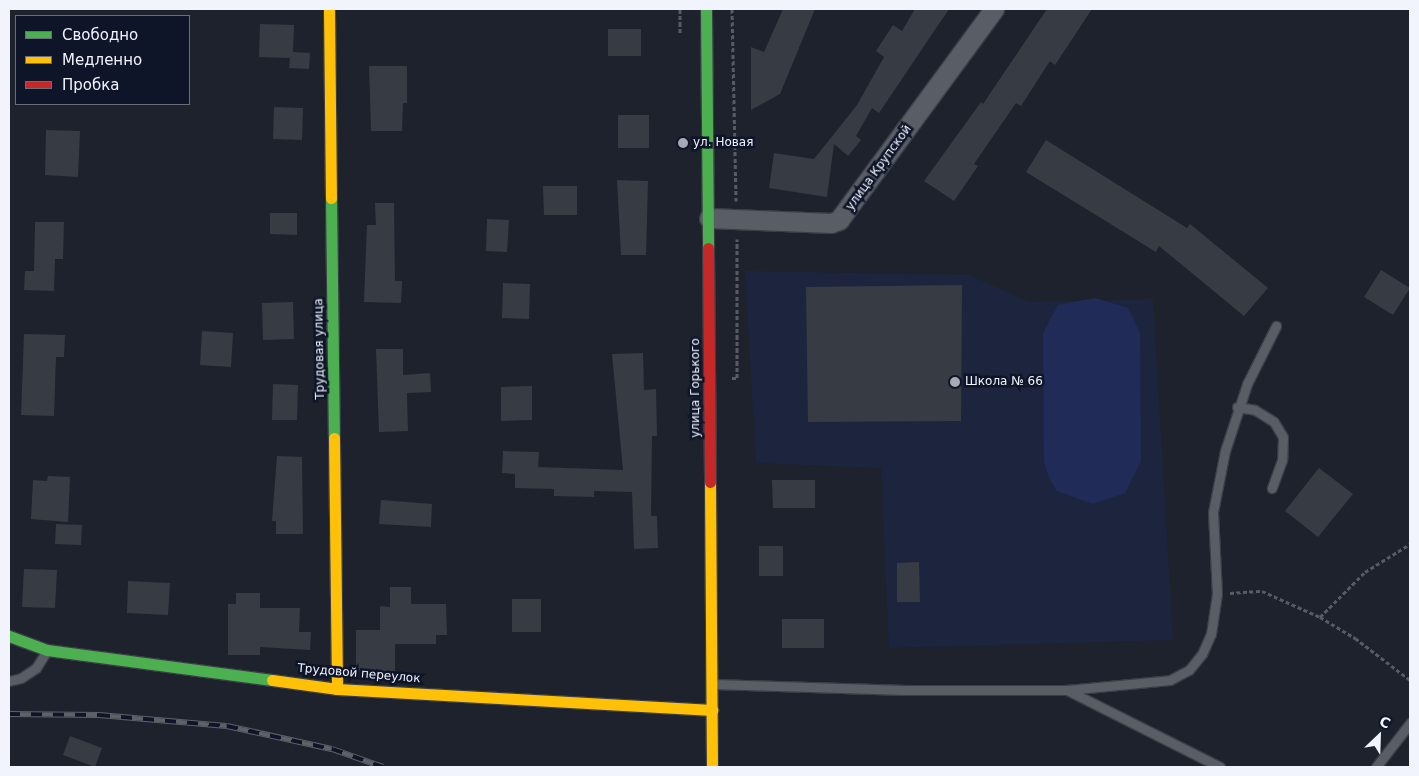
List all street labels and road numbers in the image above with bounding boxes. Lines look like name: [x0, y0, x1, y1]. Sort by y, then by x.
street label: улица Крупской: [843, 123, 915, 213]
street label: Трудовая улица: [312, 298, 328, 400]
street label: улица Горького: [689, 338, 703, 438]
street label: Трудовой переулок: [297, 661, 421, 687]

